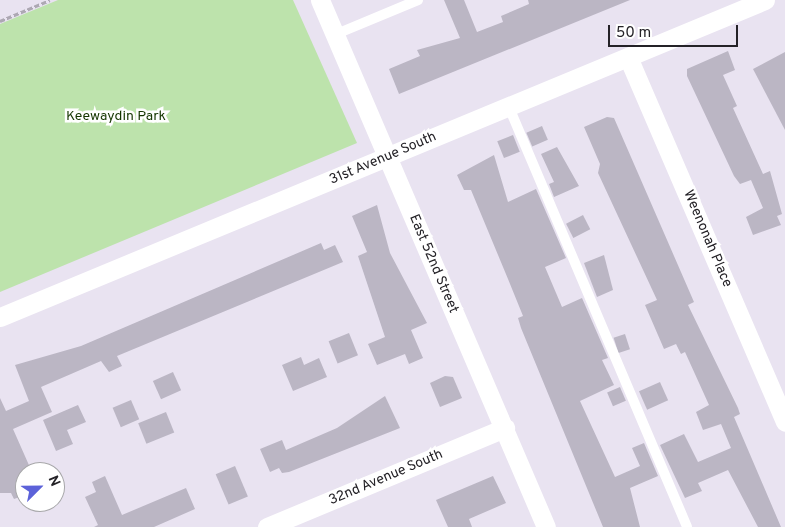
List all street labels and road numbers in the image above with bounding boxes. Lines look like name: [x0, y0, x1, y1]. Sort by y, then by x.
street label: 31st Avenue South: [327, 129, 439, 189]
street label: Weenonah Place: [679, 188, 735, 290]
street label: East 52nd Street: [405, 212, 461, 316]
street label: 32nd Avenue South: [326, 446, 446, 510]

